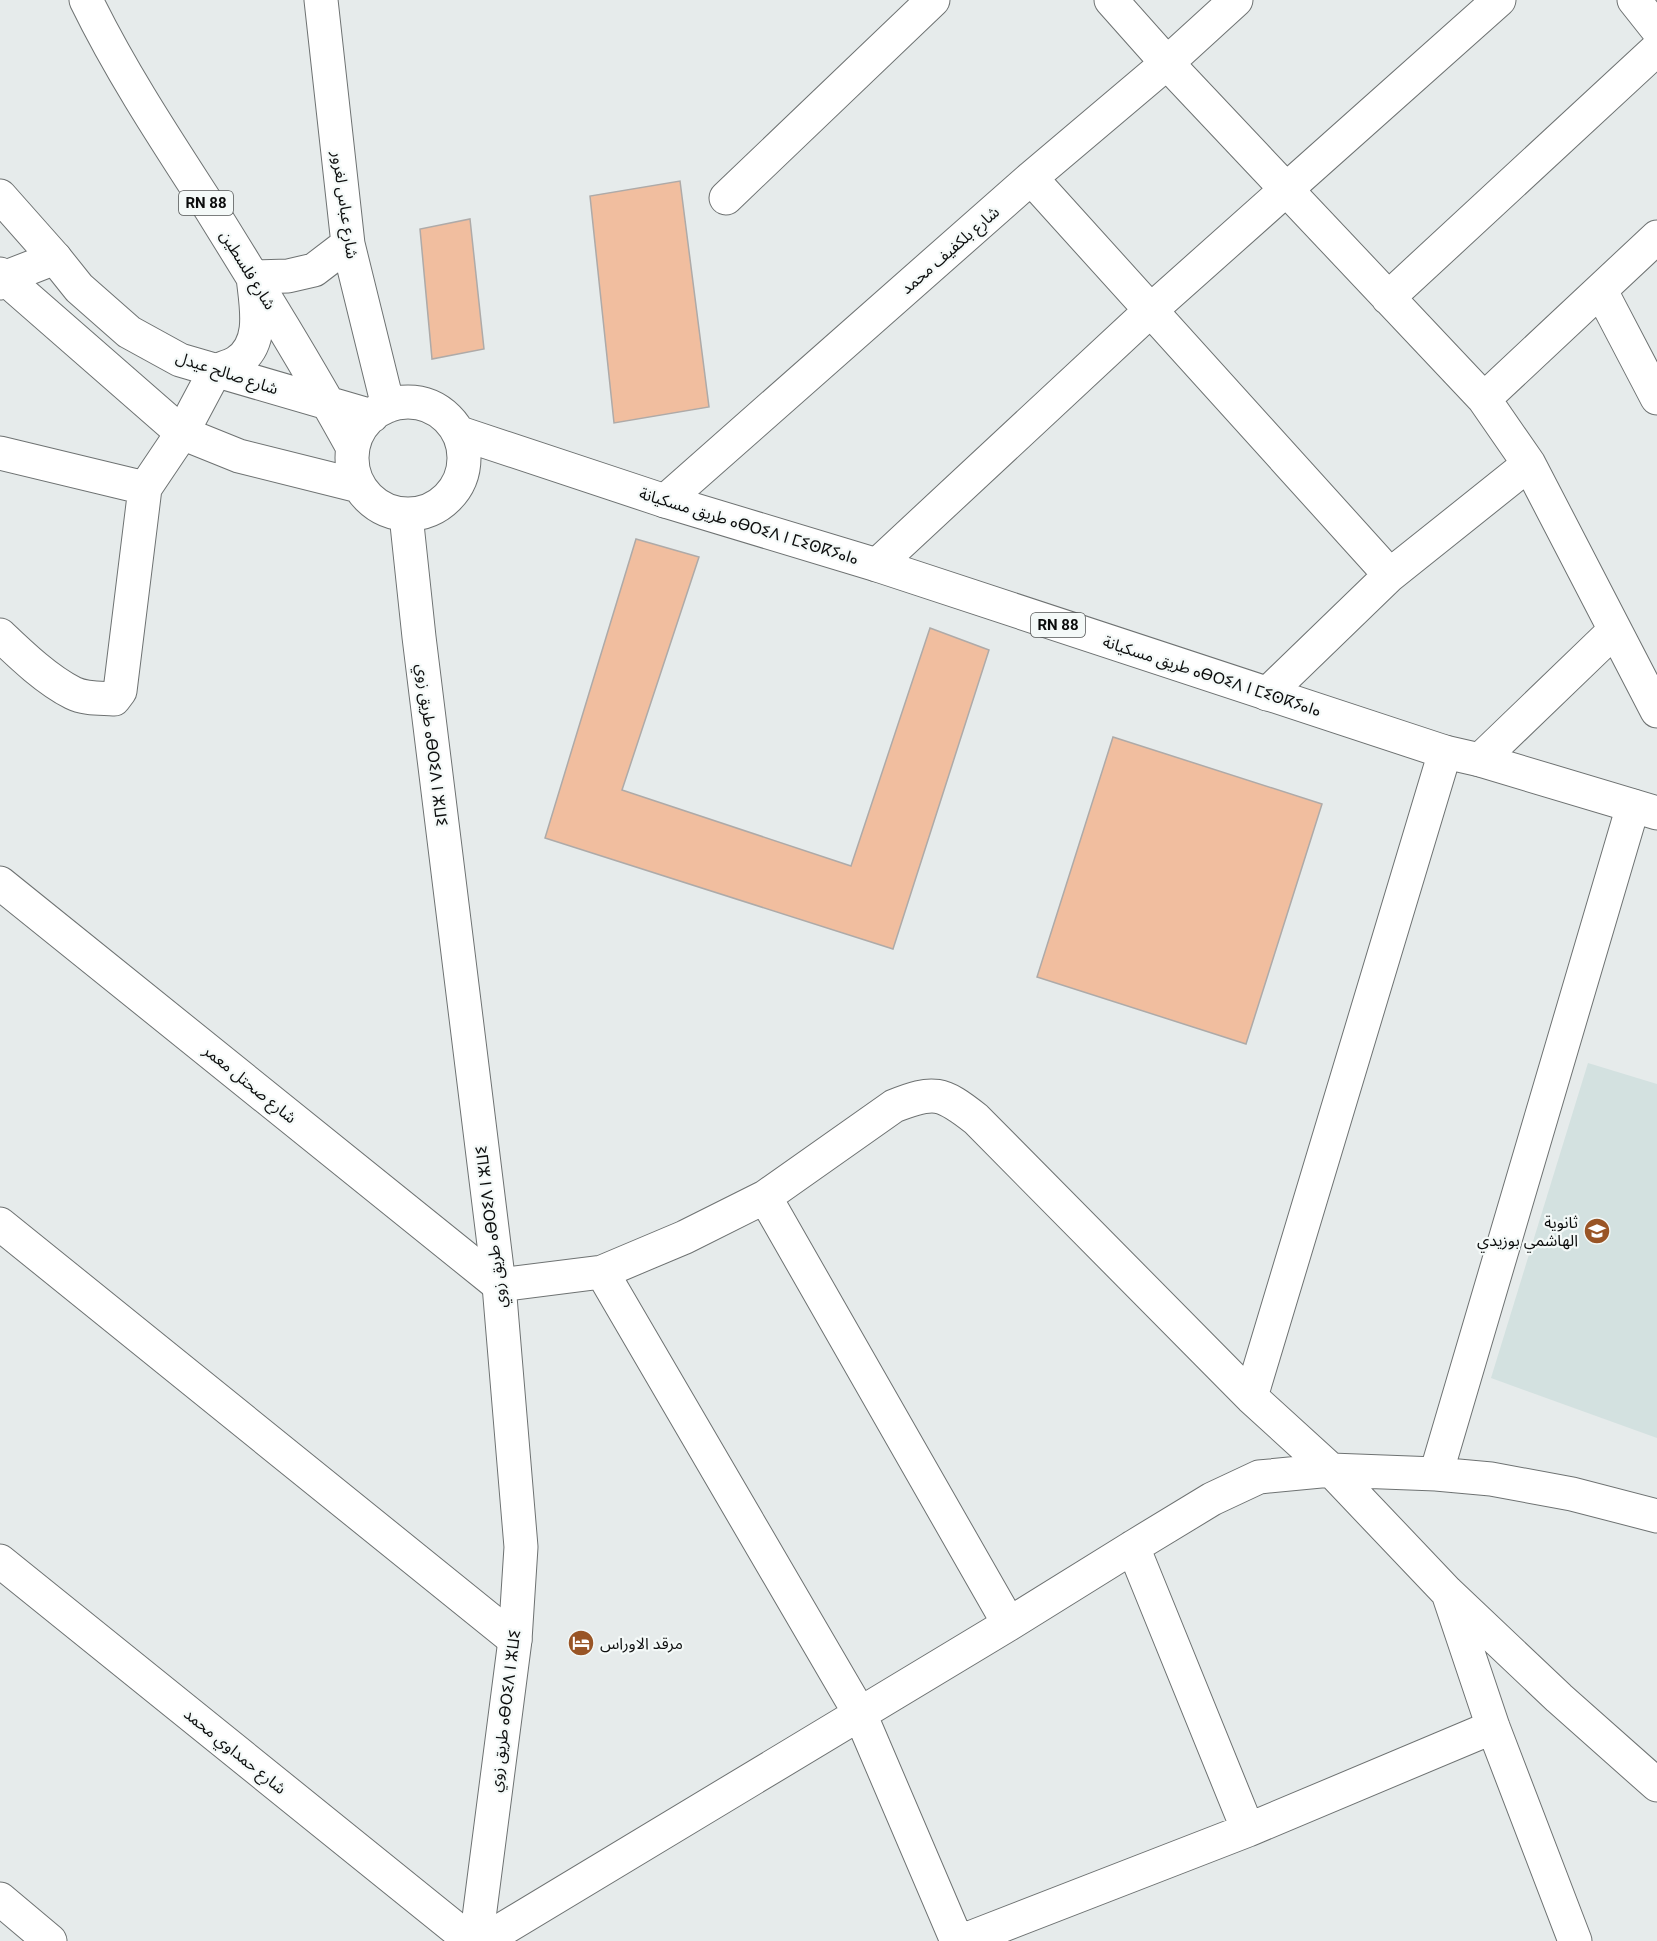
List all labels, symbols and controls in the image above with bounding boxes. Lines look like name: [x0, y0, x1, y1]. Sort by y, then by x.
street label: شارع عباس لغرور: [325, 149, 362, 260]
road number: RN 88: [179, 191, 233, 215]
street label: شارع بلكفيف محمد: [897, 202, 1005, 300]
street label: شارع فلسطين: [214, 227, 280, 315]
street label: شارع صالح عيدل: [173, 348, 281, 401]
street label: طريق مسكيانة ⴰⴱⵔⵉⴷ ⵏ ⵎⵉⵙⴽⵢⴰⵏⴰ: [637, 484, 861, 569]
road number: RN 88: [1031, 613, 1085, 637]
street label: طريق مسكيانة ⴰⴱⵔⵉⴷ ⵏ ⵎⵉⵙⴽⵢⴰⵏⴰ: [1100, 632, 1323, 721]
street label: طريق زوي ⴰⴱⵔⵉⴷ ⵏ ⵣⵡⵉ: [410, 663, 451, 828]
street label: شارع صحتل معمر: [197, 1040, 300, 1130]
street label: طريق زوي ⴰⴱⵔⵉⴷ ⵏ ⵣⵡⵉ: [472, 1144, 513, 1309]
place label: ثانوية الهاشمي بوزيدي: [1477, 1213, 1578, 1252]
school or university icon: ثانوية الهاشمي بوزيدي: [1582, 1216, 1612, 1246]
hotel icon: مرقد الاوراس: [566, 1628, 596, 1658]
street label: طريق زوي ⴰⴱⵔⵉⴷ ⵏ ⵣⵡⵉ: [486, 1629, 527, 1794]
place label: مرقد الاوراس: [600, 1634, 683, 1653]
street label: شارع حمداوي محمد: [178, 1704, 290, 1800]

